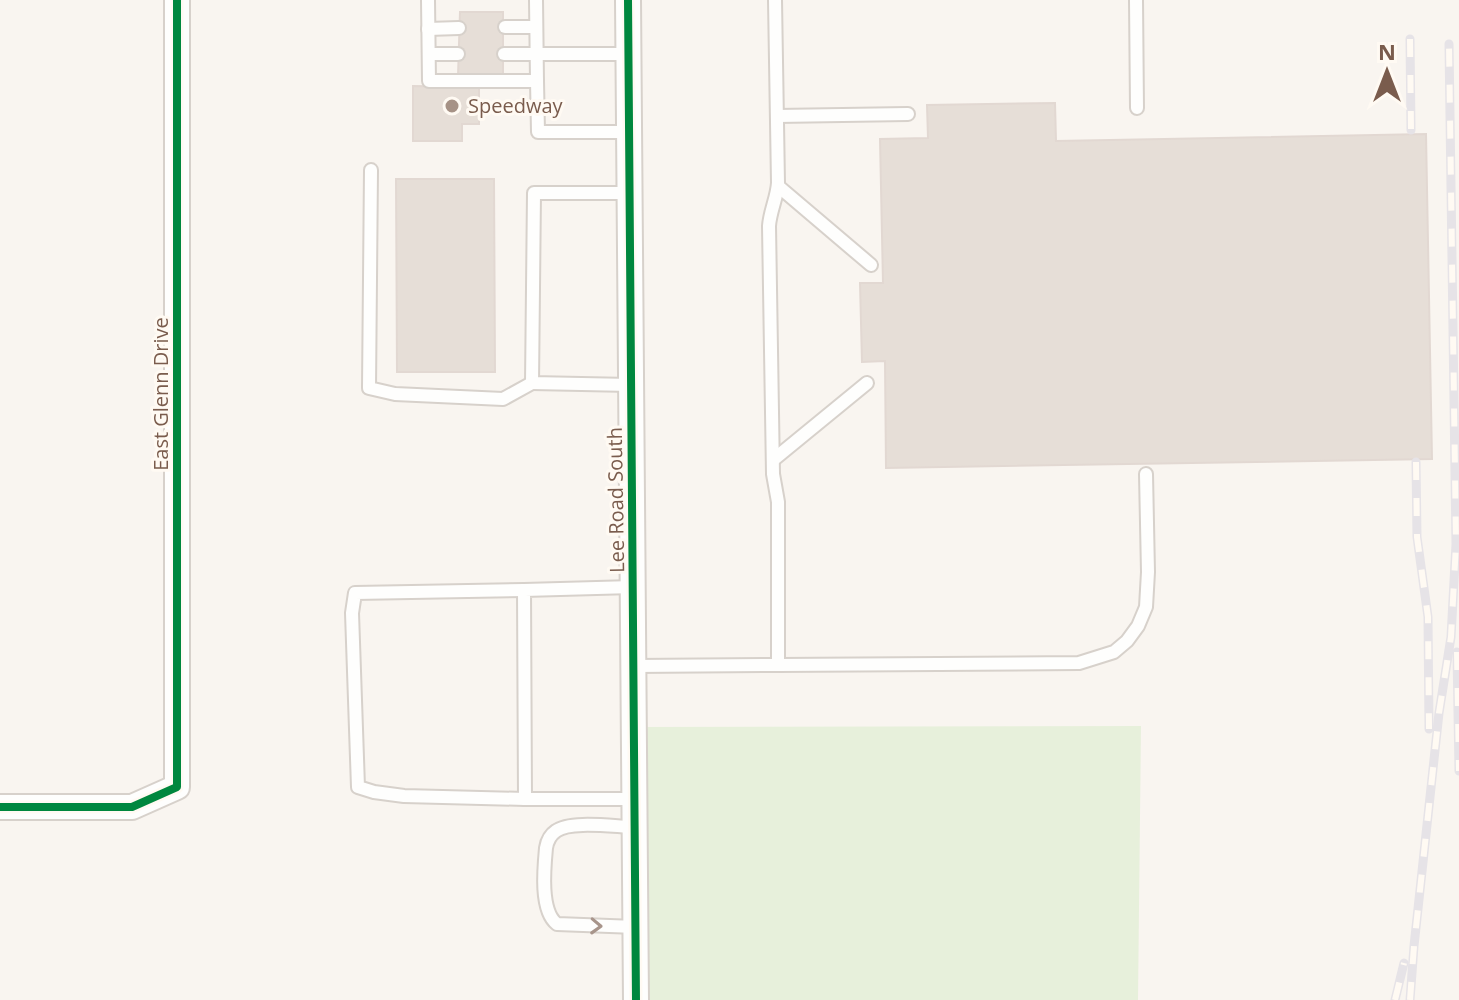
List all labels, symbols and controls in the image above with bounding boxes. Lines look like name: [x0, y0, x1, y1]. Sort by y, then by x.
north arrow: [1347, 32, 1427, 112]
text: N: [1378, 36, 1396, 66]
place label: Speedway: [468, 92, 564, 119]
marker: Speedway: [443, 97, 461, 115]
street label: East Glenn Drive: [147, 317, 174, 471]
street label: Lee Road South: [601, 427, 630, 573]
one-way arrow: [590, 918, 603, 935]

